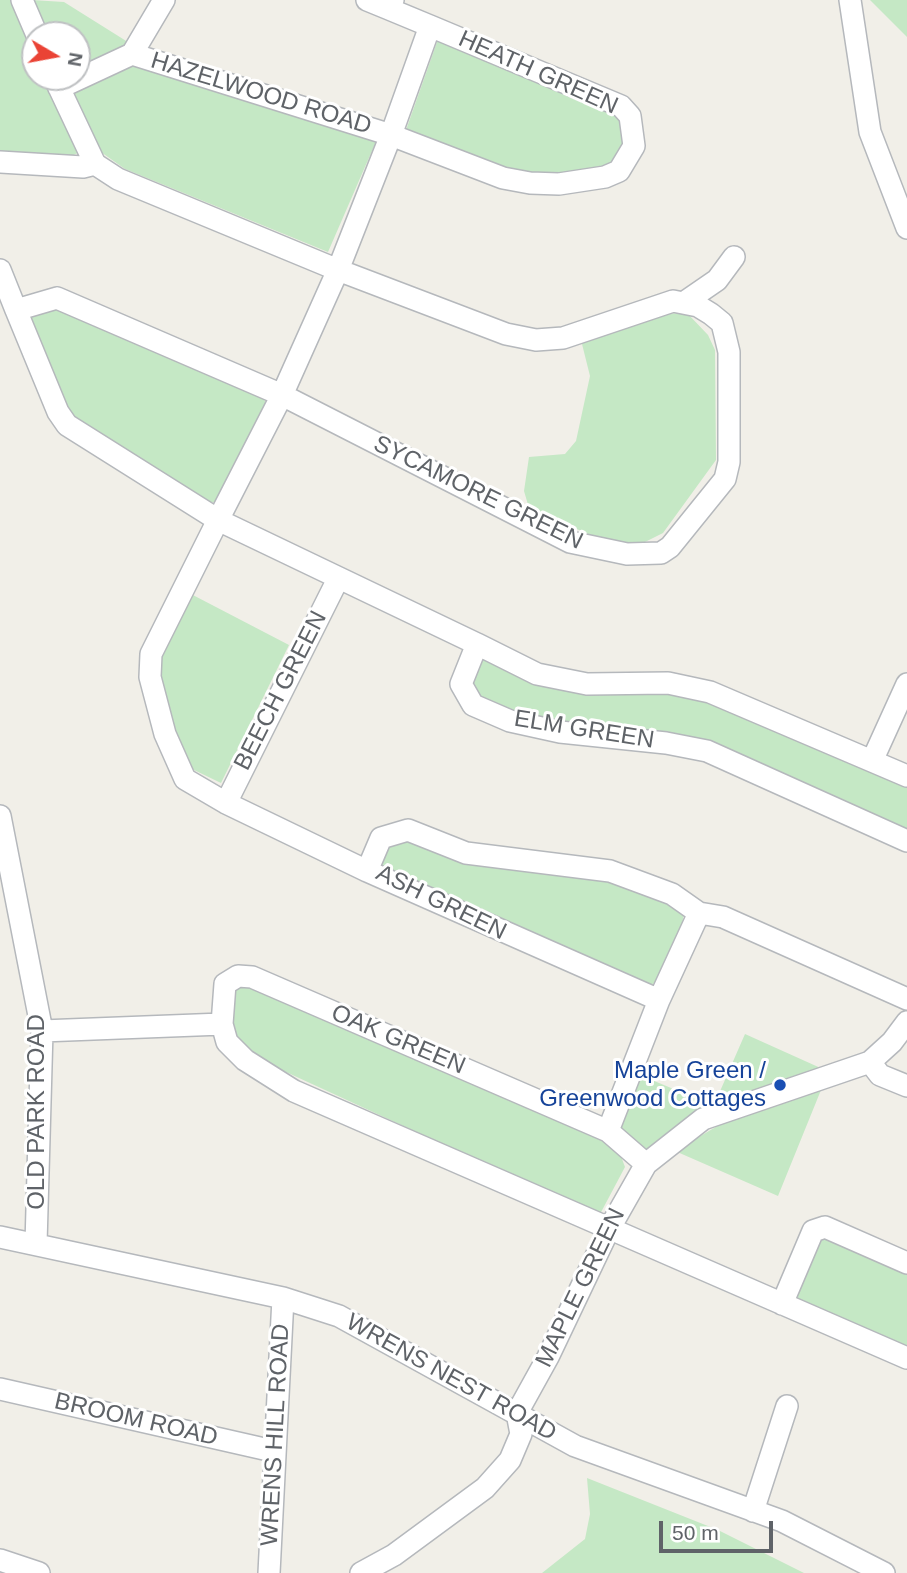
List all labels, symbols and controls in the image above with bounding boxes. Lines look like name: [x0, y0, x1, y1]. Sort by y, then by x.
north arrow: [21, 21, 91, 91]
street label: HEATH GREEN: [454, 25, 622, 121]
street label: HAZELWOOD ROAD: [147, 47, 375, 141]
text: N: [64, 51, 87, 68]
street label: SYCAMORE GREEN: [369, 430, 587, 556]
street label: BEECH GREEN: [229, 607, 333, 775]
street label: ELM GREEN: [512, 705, 656, 755]
street label: ASH GREEN: [371, 859, 511, 947]
street label: OAK GREEN: [327, 999, 469, 1081]
street label: OLD PARK ROAD: [23, 1014, 51, 1210]
place label: Maple Green / Greenwood Cottages: [539, 1057, 766, 1113]
marker: Maple Green / Greenwood Cottages: [772, 1077, 788, 1093]
street label: MAPLE GREEN: [530, 1204, 632, 1372]
street label: WRENS NEST ROAD: [341, 1308, 561, 1448]
street label: WRENS HILL ROAD: [256, 1323, 296, 1547]
street label: BROOM ROAD: [52, 1387, 220, 1453]
scale bar: [662, 1506, 776, 1550]
text: 50 m: [672, 1521, 719, 1544]

